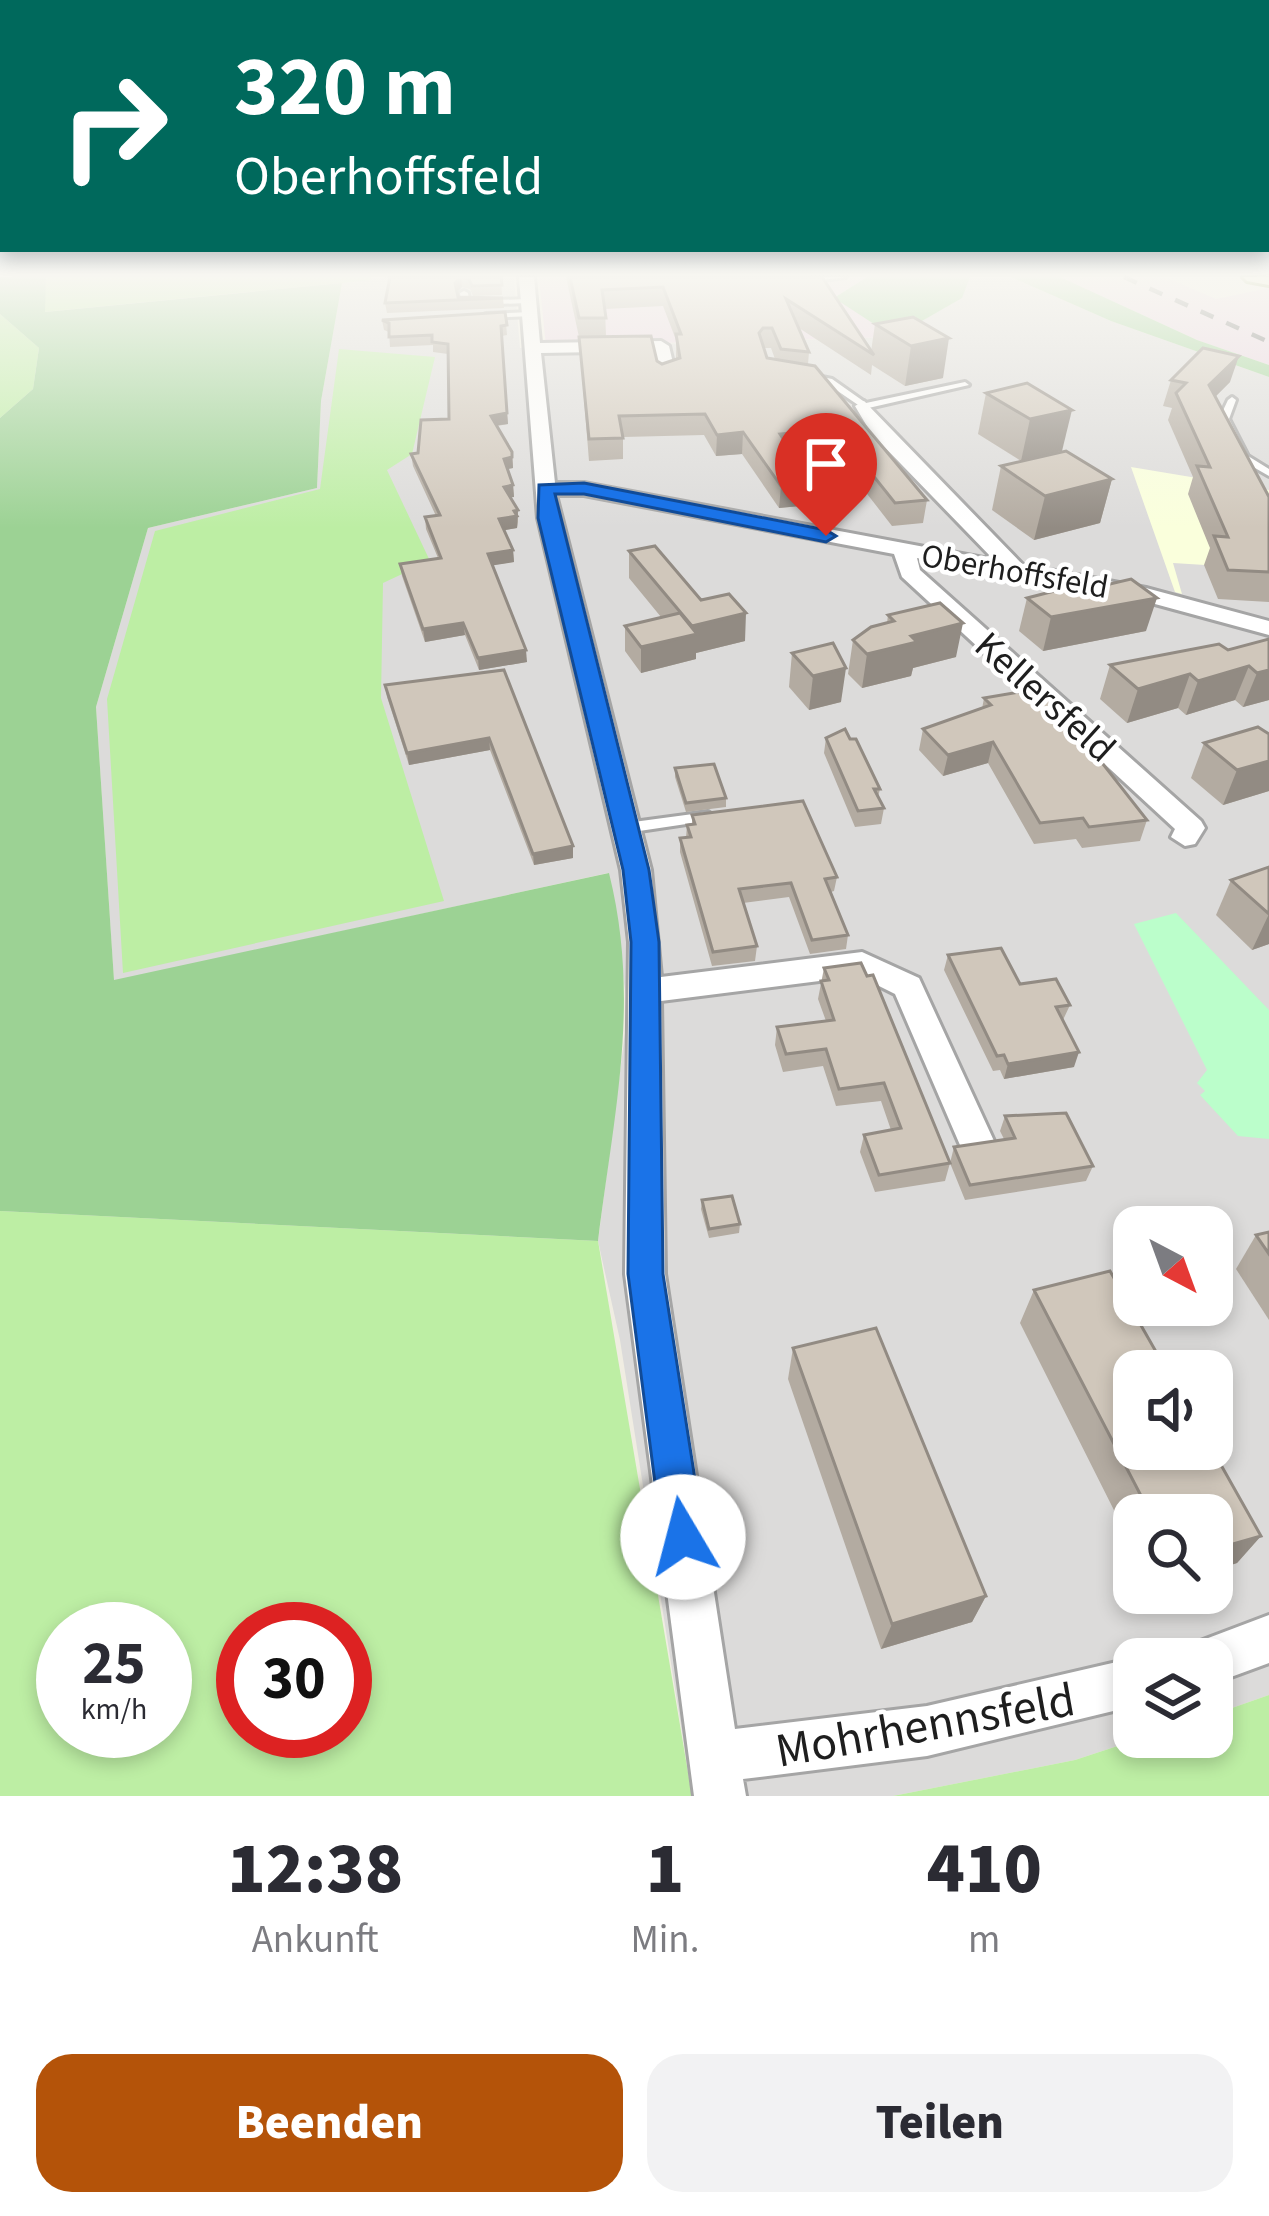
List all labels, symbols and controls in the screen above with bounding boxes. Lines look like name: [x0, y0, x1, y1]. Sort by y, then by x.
text: 320 m: [234, 28, 456, 148]
icon: right: [36, 48, 192, 204]
text: Oberhoffsfeld: [234, 139, 543, 216]
pin: [775, 413, 877, 536]
icon: arrive: [793, 431, 859, 497]
street label: Oberhoffsfeld: [918, 532, 1112, 611]
street label: Kellersfeld: [962, 619, 1128, 776]
north arrow: [1113, 1206, 1233, 1326]
map controls: [1113, 1206, 1233, 1758]
button: sound: [1113, 1350, 1233, 1470]
position arrow: [620, 1474, 746, 1600]
button: search: [1113, 1494, 1233, 1614]
speed limit sign: 30: [216, 1602, 372, 1758]
text: 25: [82, 1622, 146, 1707]
button: layers: [1113, 1638, 1233, 1758]
street label: Mohrhennsfeld: [771, 1666, 1080, 1786]
text: km/h: [81, 1688, 147, 1731]
text: 12:38: [227, 1818, 403, 1921]
text: 1: [646, 1818, 684, 1921]
text: 410: [927, 1818, 1042, 1921]
text: Ankunft: [252, 1912, 379, 1968]
text: Min.: [630, 1912, 699, 1968]
text: m: [968, 1912, 1000, 1968]
button: Beenden: [36, 2054, 623, 2192]
button: Teilen: [647, 2054, 1233, 2192]

